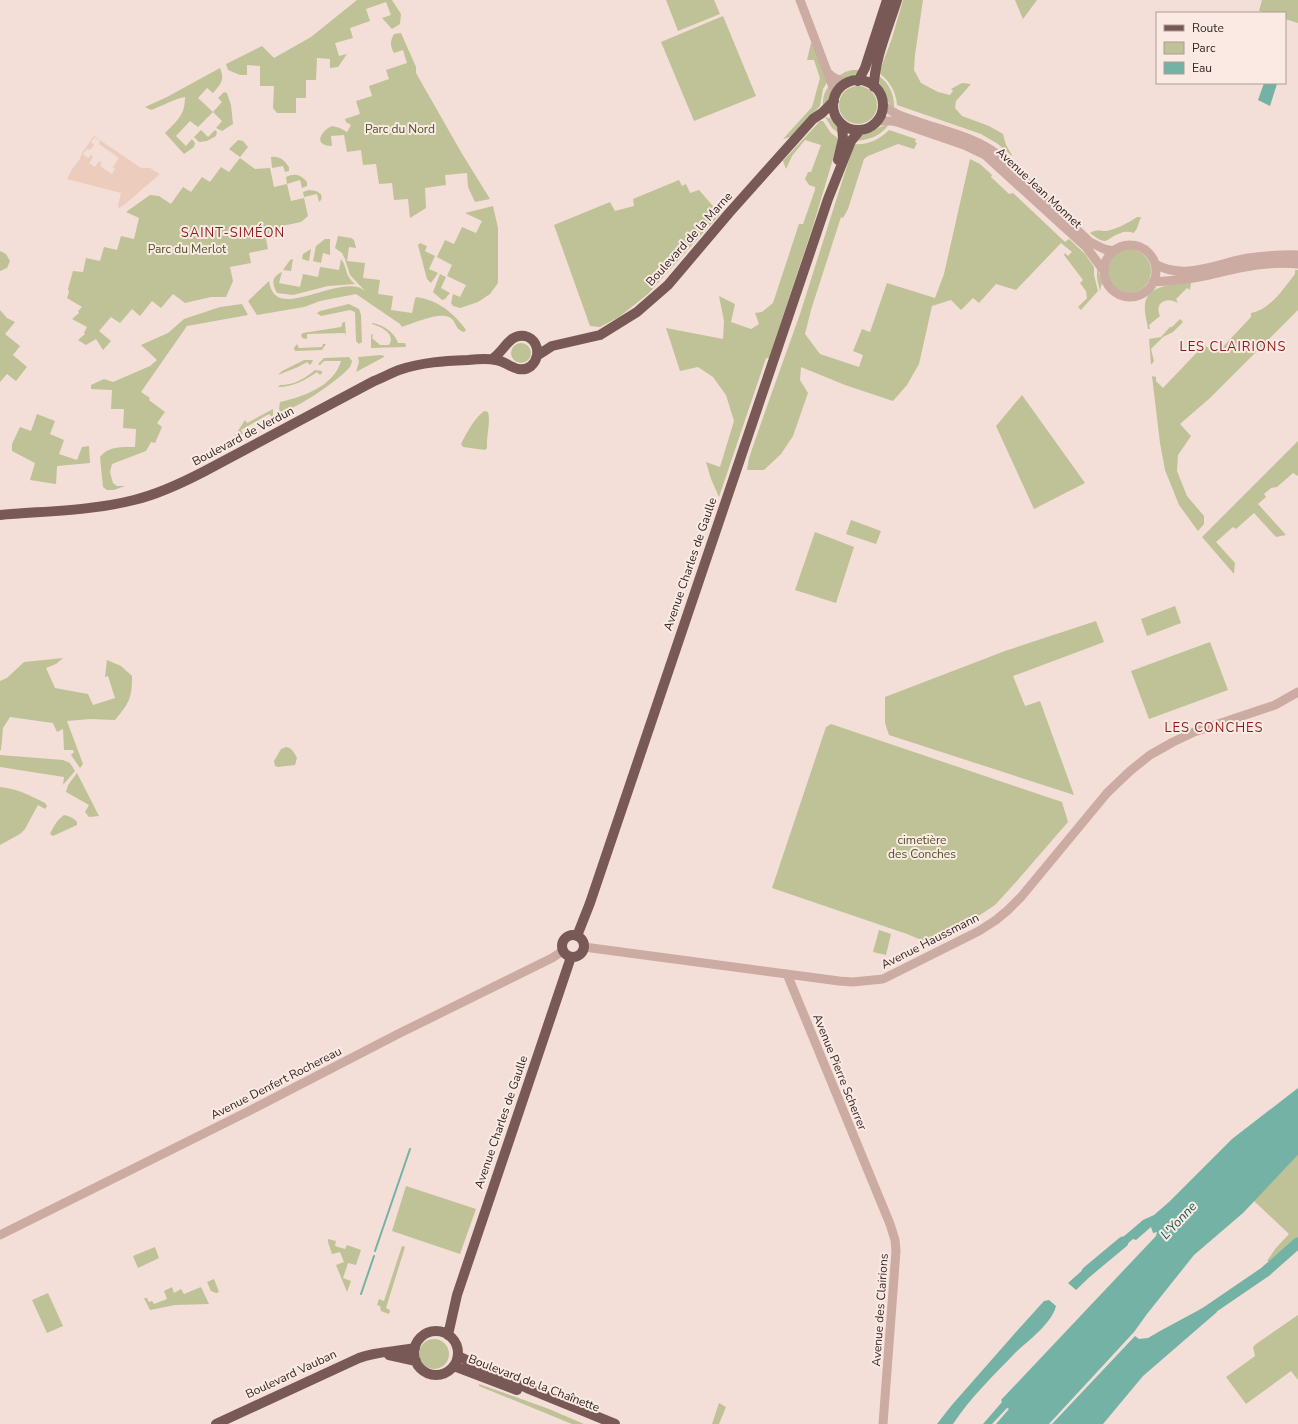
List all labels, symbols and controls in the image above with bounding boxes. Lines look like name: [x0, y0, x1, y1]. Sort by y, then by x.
legend: [1156, 12, 1286, 84]
text: Route: [1192, 20, 1224, 36]
text: Parc: [1192, 40, 1216, 56]
text: Eau: [1192, 60, 1212, 76]
park label: Parc du Nord: [365, 121, 435, 137]
street label: Avenue Jean Monnet: [993, 144, 1086, 232]
street label: Boulevard de la Marne: [642, 188, 736, 290]
district label: SAINT-SIMÉON: [181, 223, 285, 242]
park label: Parc du Merlot: [148, 241, 227, 257]
district label: LES CLAIRIONS: [1180, 338, 1286, 356]
street label: Boulevard de Verdun: [189, 402, 297, 470]
street label: Avenue Charles de Gaulle: [660, 495, 720, 633]
district label: LES CONCHES: [1165, 719, 1264, 737]
park label: cimetière des Conches: [888, 832, 956, 862]
street label: Avenue Haussmann: [878, 909, 982, 973]
street label: Avenue Pierre Scherrer: [809, 1012, 871, 1133]
street label: Avenue Denfert Rochereau: [208, 1043, 344, 1123]
street label: Avenue Charles de Gaulle: [471, 1053, 531, 1191]
water label: L'Yonne: [1157, 1198, 1201, 1243]
street label: Avenue des Clairions: [868, 1253, 892, 1367]
street label: Boulevard Vauban: [243, 1346, 339, 1402]
street label: Boulevard de la Chaînette: [466, 1351, 602, 1415]

